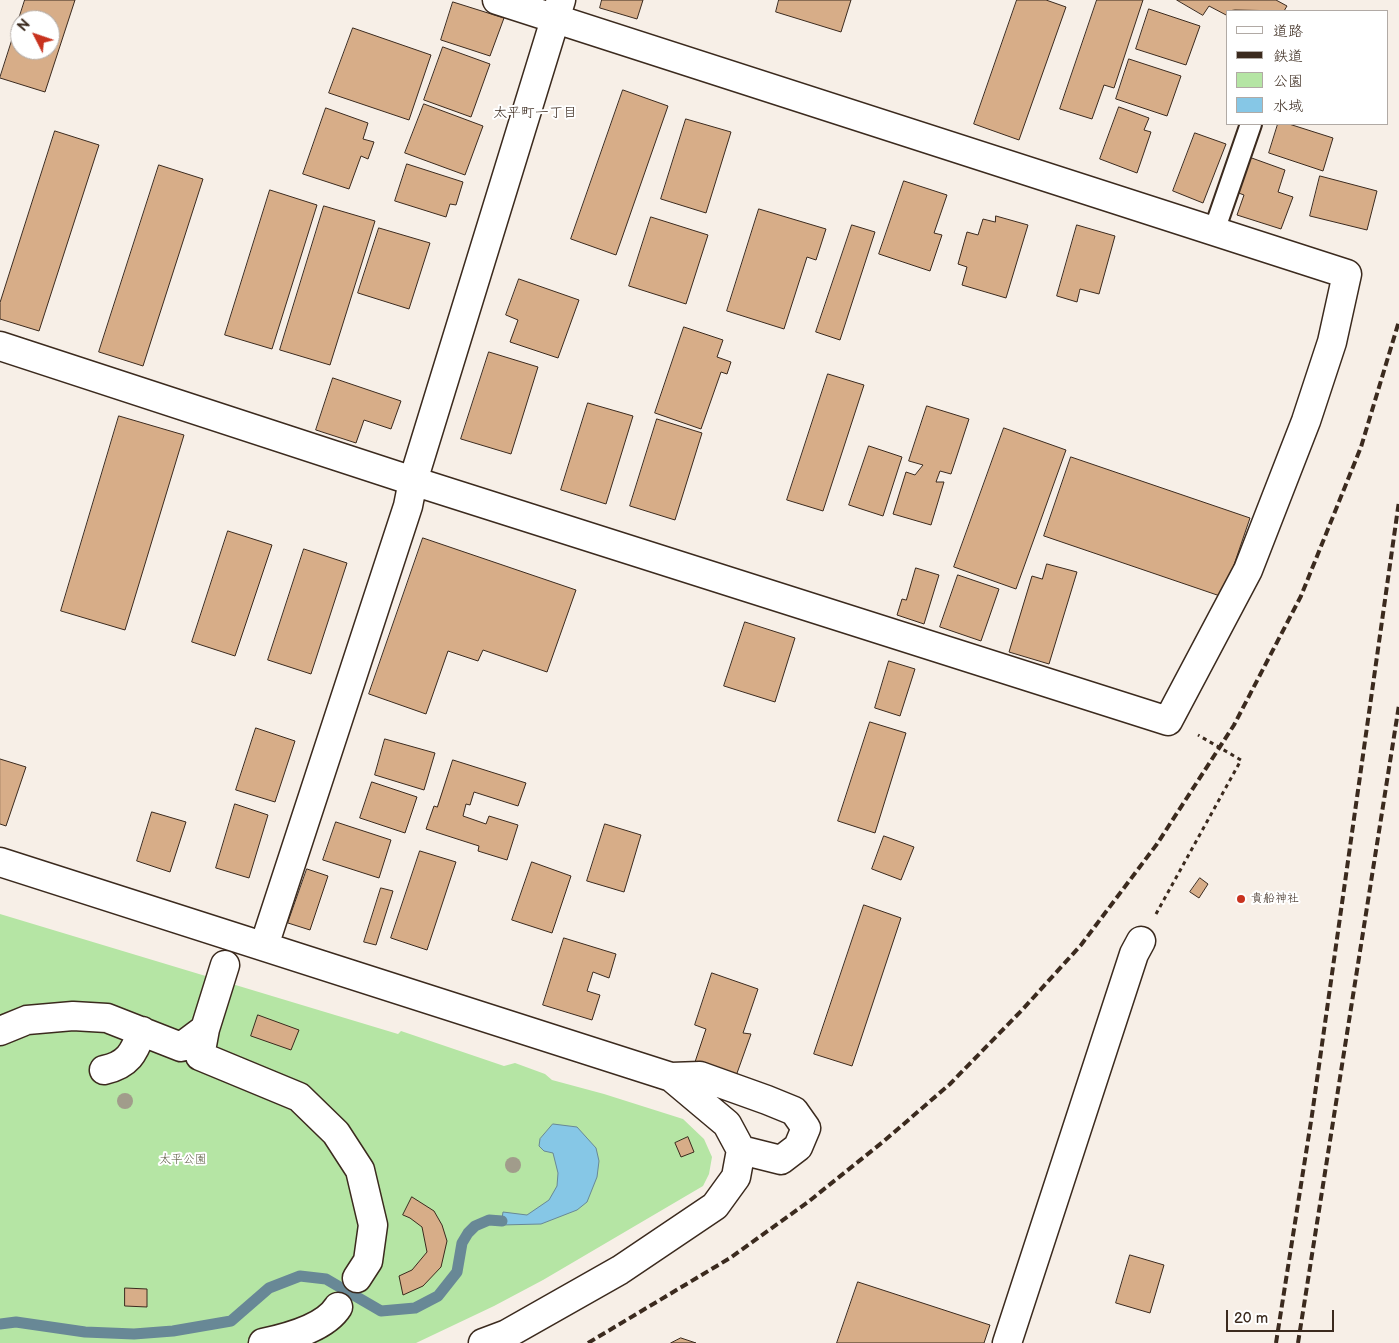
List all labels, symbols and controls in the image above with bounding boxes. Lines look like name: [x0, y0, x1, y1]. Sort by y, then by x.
north arrow: [10, 10, 60, 60]
legend: [1226, 10, 1389, 125]
text: N: [14, 16, 34, 35]
text: 道路: [1273, 22, 1303, 41]
text: 鉄道: [1273, 47, 1303, 66]
text: 公園: [1273, 72, 1303, 91]
text: 水域: [1273, 97, 1303, 116]
district label: 太平町一丁目: [493, 105, 577, 121]
place label: 貴船神社: [1251, 892, 1299, 906]
marker: 貴船神社: [1235, 893, 1247, 905]
park label: 太平公園: [159, 1153, 207, 1167]
scale bar: [1229, 1300, 1336, 1332]
text: 20 m: [1234, 1309, 1268, 1328]

